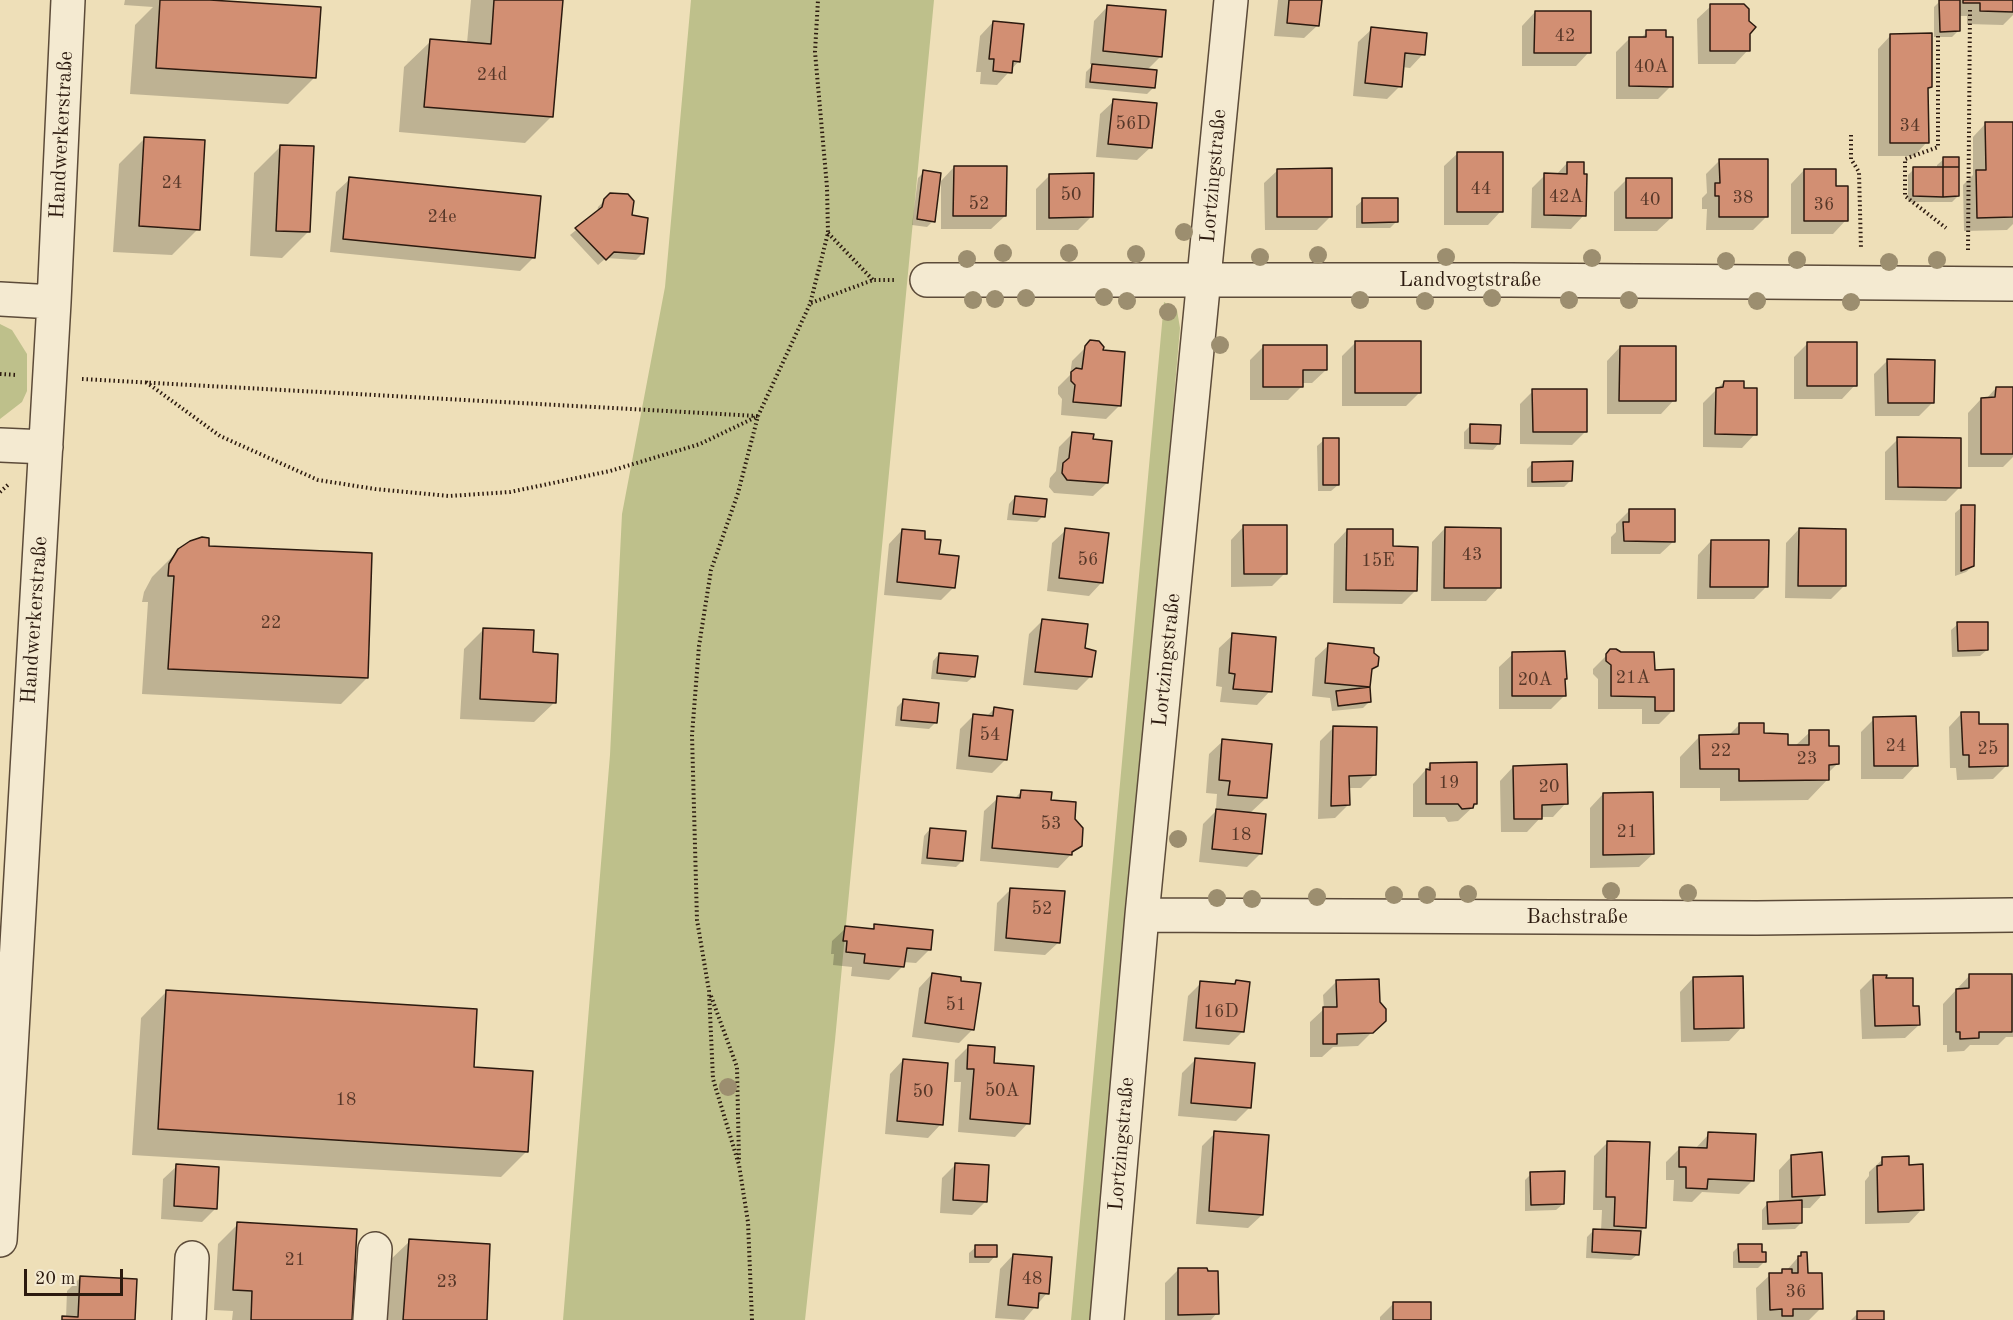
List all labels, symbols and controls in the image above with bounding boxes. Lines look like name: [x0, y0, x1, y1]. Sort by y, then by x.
house number: 42: [1555, 25, 1575, 47]
street label: Handwerkerstraße: [45, 50, 79, 220]
house number: 40A: [1634, 56, 1668, 78]
house number: 24d: [477, 64, 507, 86]
street label: Lortzingstraße: [1196, 108, 1232, 244]
house number: 56D: [1116, 113, 1150, 135]
house number: 34: [1900, 115, 1920, 137]
house number: 24: [162, 172, 182, 194]
house number: 44: [1471, 178, 1491, 200]
house number: 50: [1061, 184, 1081, 206]
house number: 42A: [1549, 186, 1583, 208]
house number: 38: [1733, 187, 1753, 209]
house number: 40: [1640, 189, 1660, 211]
house number: 52: [969, 193, 989, 215]
house number: 36: [1814, 194, 1834, 216]
house number: 24e: [427, 206, 457, 228]
street label: Landvogtstraße: [1399, 267, 1541, 293]
street label: Handwerkerstraße: [17, 535, 53, 705]
house number: 43: [1462, 544, 1482, 566]
house number: 56: [1078, 549, 1098, 571]
house number: 15E: [1361, 550, 1395, 572]
street label: Lortzingstraße: [1147, 592, 1187, 728]
house number: 22: [261, 612, 281, 634]
house number: 21A: [1616, 667, 1650, 689]
house number: 20A: [1518, 669, 1552, 691]
house number: 54: [980, 724, 1000, 746]
house number: 24: [1886, 735, 1906, 757]
house number: 25: [1978, 738, 1998, 760]
house number: 22: [1711, 740, 1731, 762]
house number: 23: [1797, 748, 1817, 770]
house number: 19: [1439, 772, 1459, 794]
house number: 20: [1539, 776, 1559, 798]
house number: 53: [1041, 813, 1061, 835]
house number: 21: [1617, 821, 1637, 843]
house number: 18: [1231, 824, 1251, 846]
house number: 52: [1032, 898, 1052, 920]
street label: Bachstraße: [1526, 904, 1628, 930]
house number: 51: [946, 994, 966, 1016]
house number: 16D: [1204, 1001, 1238, 1023]
street label: Lortzingstraße: [1104, 1076, 1140, 1212]
house number: 50A: [985, 1080, 1019, 1102]
house number: 50: [913, 1081, 933, 1103]
house number: 18: [336, 1089, 356, 1111]
house number: 21: [285, 1249, 305, 1271]
scale bar: [27, 1257, 126, 1295]
house number: 48: [1022, 1268, 1042, 1290]
text: 20 m: [35, 1270, 75, 1288]
house number: 23: [437, 1271, 457, 1293]
house number: 36: [1786, 1281, 1806, 1303]

